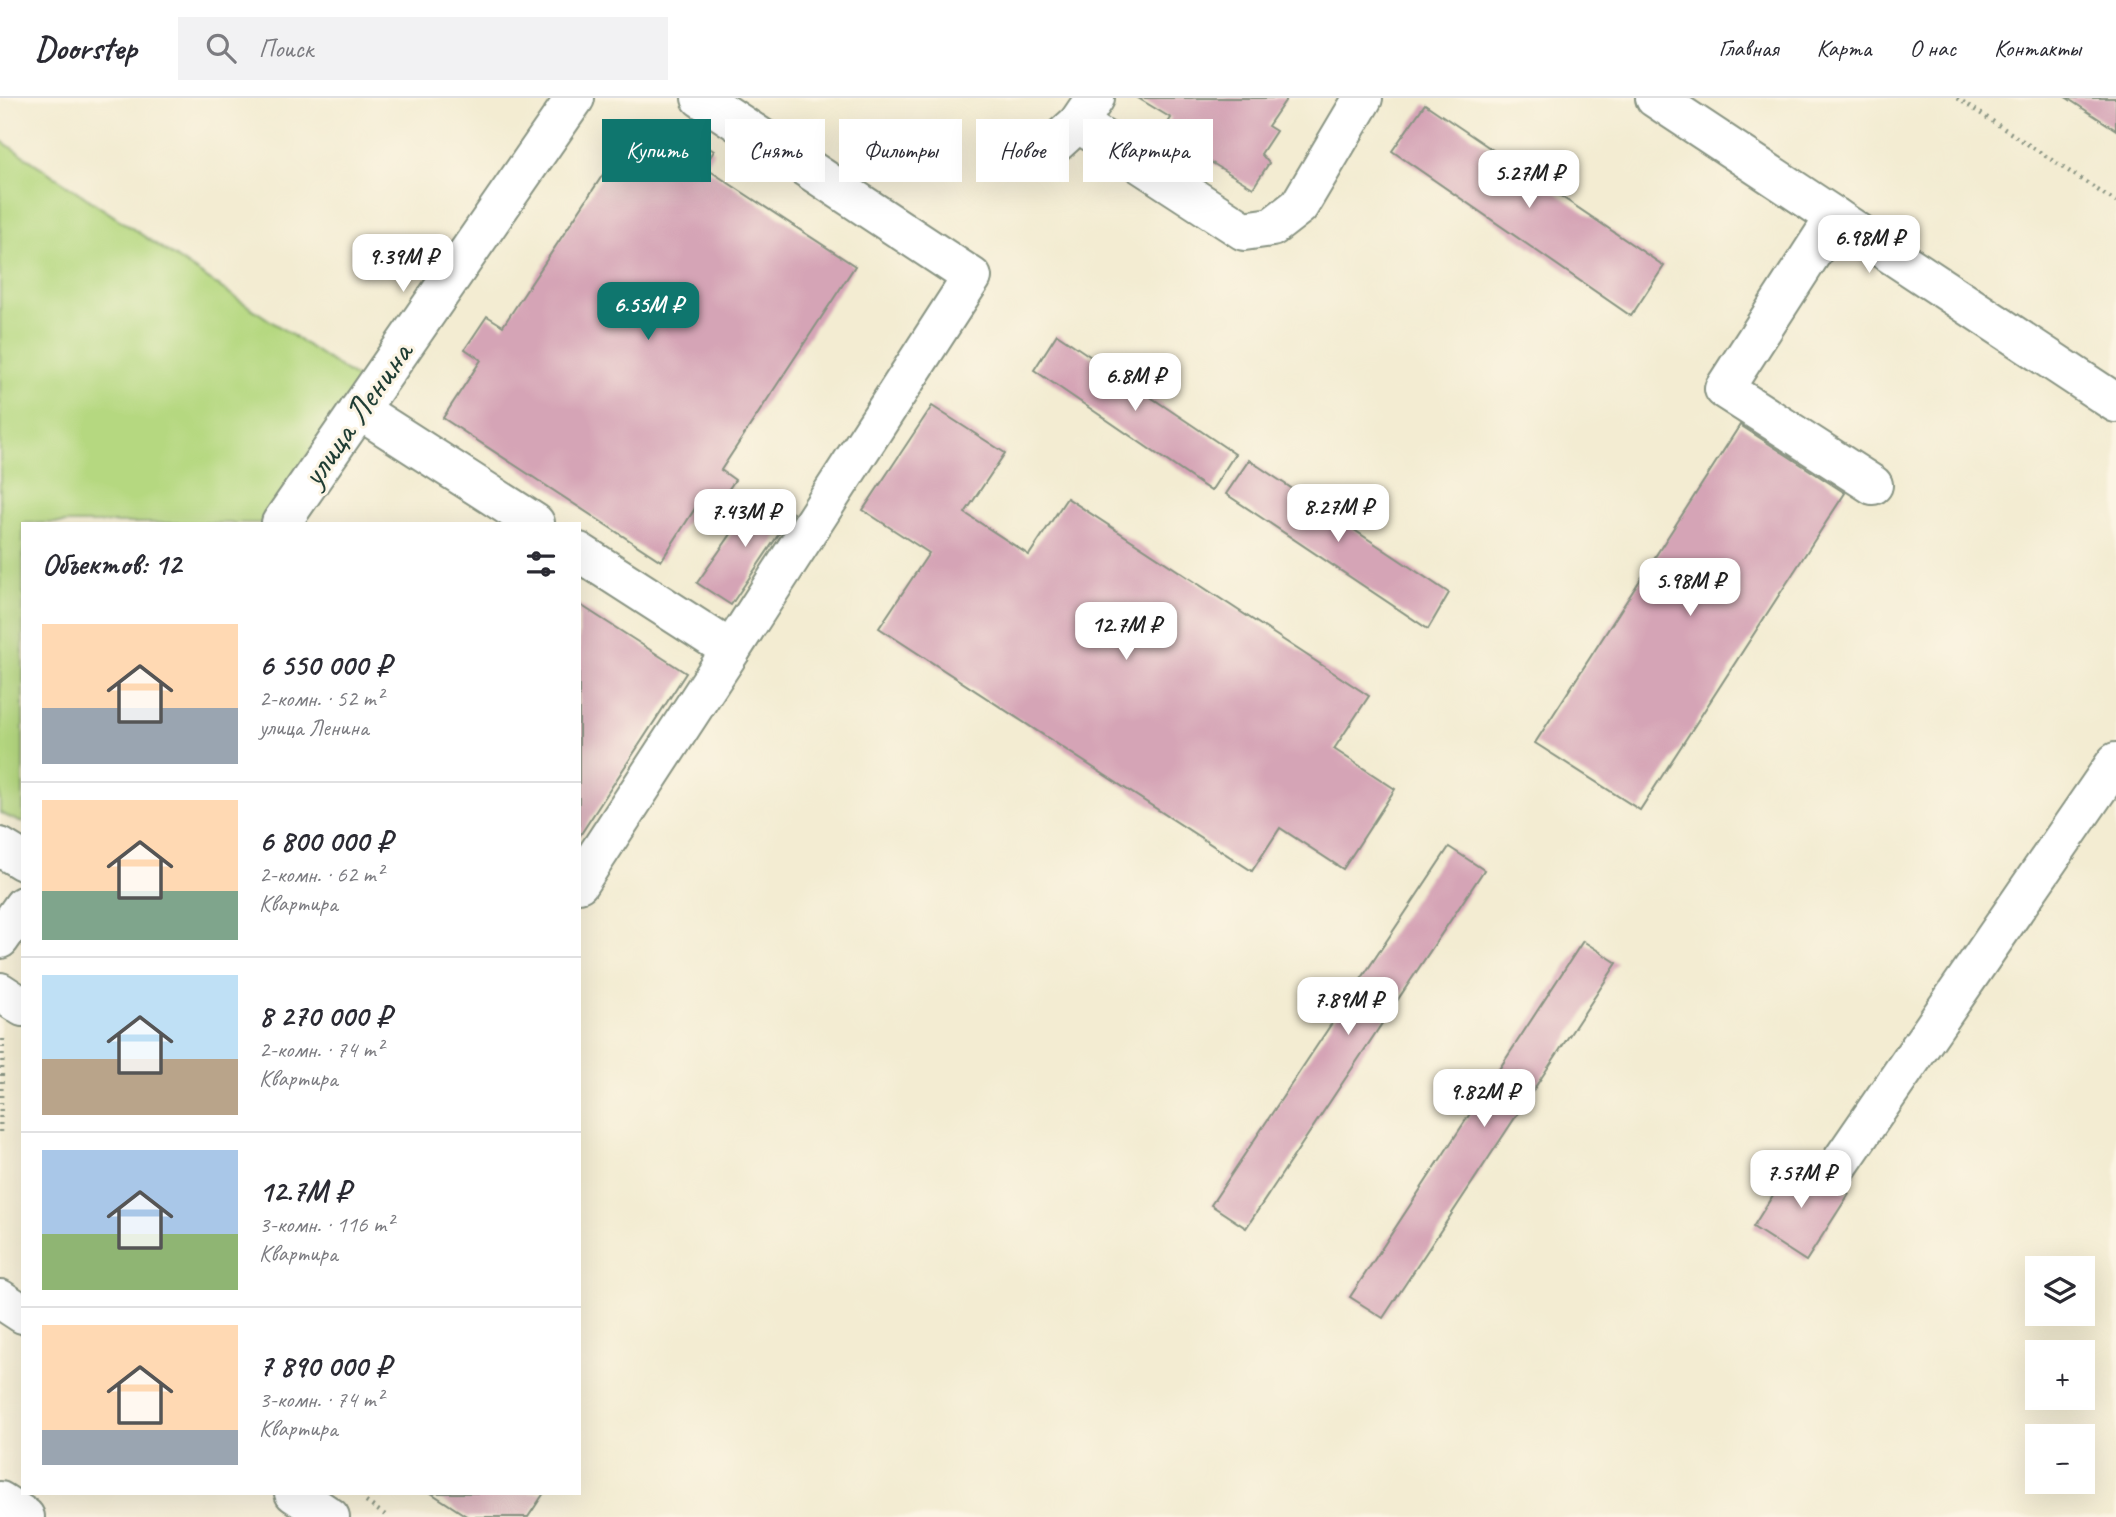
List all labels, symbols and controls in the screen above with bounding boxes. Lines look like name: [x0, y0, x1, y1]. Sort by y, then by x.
search box: [178, 17, 668, 80]
text: Doorstep: [35, 27, 136, 69]
icon: search: [202, 29, 240, 67]
text: Поиск: [258, 32, 313, 65]
text: Главная: [1718, 33, 1779, 63]
text: Карта: [1817, 33, 1871, 63]
text: О нас: [1909, 33, 1956, 63]
text: Контакты: [1994, 33, 2081, 63]
chip: Купить: [602, 119, 711, 182]
chip: Снять: [725, 119, 825, 182]
chip: Фильтры: [839, 119, 962, 182]
chip: Новое: [976, 119, 1069, 182]
chip: Квартира: [1083, 119, 1213, 182]
pin: 5.27M ₽: [1464, 150, 1594, 210]
text: 5.27M ₽: [1494, 158, 1564, 187]
pin: 6.98M ₽: [1804, 216, 1934, 275]
text: 6.98M ₽: [1834, 223, 1904, 252]
pin: 9.39M ₽: [338, 234, 468, 294]
text: 9.39M ₽: [368, 242, 438, 271]
pin: 6.55M ₽: [583, 282, 713, 342]
text: 6.55M ₽: [613, 290, 683, 319]
street label: улица Ленина: [289, 331, 424, 497]
pin: 6.8M ₽: [1078, 354, 1192, 413]
text: 6.8M ₽: [1105, 361, 1165, 390]
pin: 8.27M ₽: [1273, 484, 1403, 544]
pin: 7.43M ₽: [680, 490, 810, 549]
text: 8.27M ₽: [1303, 492, 1373, 521]
text: 7.43M ₽: [710, 497, 780, 526]
text: Объектов: 12: [42, 545, 181, 583]
icon: filters: [522, 545, 560, 583]
pin: 5.98M ₽: [1625, 559, 1755, 618]
text: 5.98M ₽: [1655, 566, 1725, 595]
pin: 12.7M ₽: [1061, 602, 1191, 662]
text: 12.7M ₽: [1091, 610, 1161, 639]
text: 6 550 000 ₽: [259, 646, 390, 684]
icon: home: [98, 652, 182, 736]
text: 2-комн. · 52 m²: [259, 684, 383, 713]
text: улица Ленина: [259, 713, 368, 742]
text: 6 800 000 ₽: [259, 822, 391, 860]
icon: home: [98, 828, 182, 912]
text: 2-комн. · 62 m²: [259, 860, 383, 889]
text: Квартира: [259, 889, 337, 918]
pin: 7.89M ₽: [1283, 978, 1413, 1037]
text: 7.89M ₽: [1313, 985, 1383, 1014]
text: 8 270 000 ₽: [259, 997, 391, 1035]
icon: home: [98, 1003, 182, 1087]
text: 2-комн. · 74 m²: [259, 1035, 383, 1064]
text: Квартира: [259, 1064, 337, 1093]
pin: 9.82M ₽: [1419, 1070, 1549, 1129]
text: 9.82M ₽: [1449, 1077, 1519, 1106]
pin: 7.57M ₽: [1736, 1150, 1866, 1210]
text: 7.57M ₽: [1766, 1158, 1836, 1187]
text: 12.7M ₽: [259, 1172, 350, 1210]
icon: home: [98, 1178, 182, 1262]
text: 3-комн. · 116 m²: [259, 1210, 393, 1239]
text: Квартира: [259, 1239, 337, 1268]
map controls: [2025, 1256, 2095, 1494]
button: layers: [2025, 1256, 2095, 1326]
button: +: [2025, 1340, 2095, 1410]
text: 7 890 000 ₽: [259, 1347, 390, 1385]
icon: home: [98, 1353, 182, 1437]
text: 3-комн. · 74 m²: [259, 1385, 383, 1414]
text: Квартира: [259, 1414, 337, 1443]
button: −: [2025, 1424, 2095, 1494]

